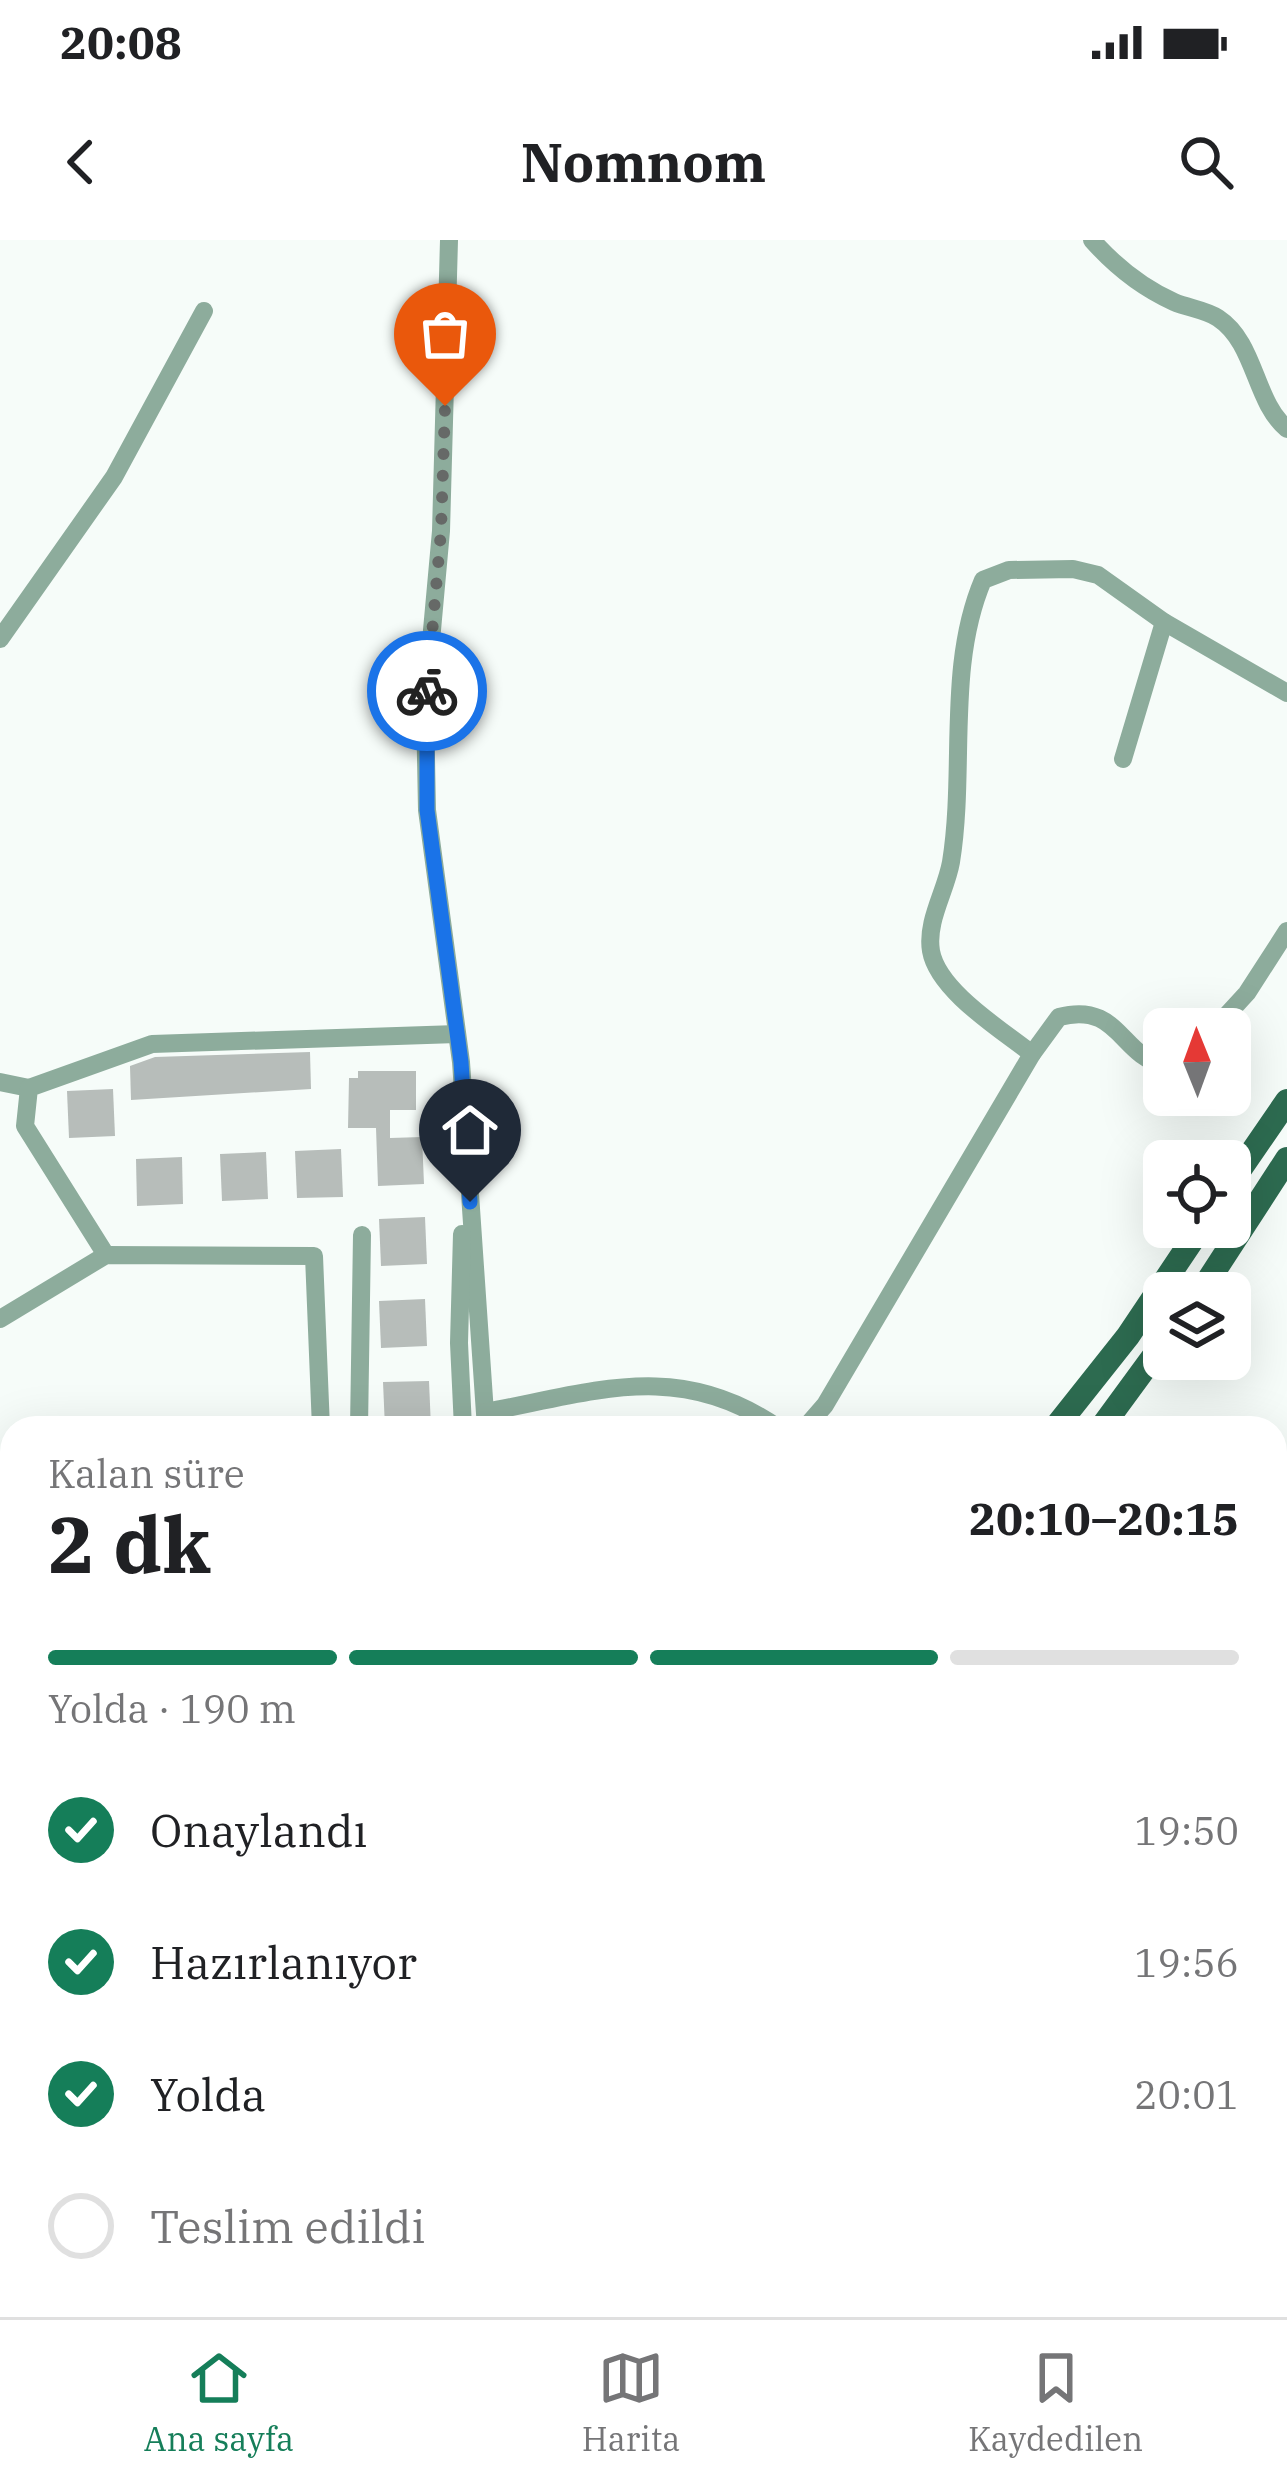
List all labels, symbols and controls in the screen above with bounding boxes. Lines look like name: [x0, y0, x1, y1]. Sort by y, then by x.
text: 20:08: [60, 13, 182, 71]
text: Nomnom: [521, 127, 766, 197]
icon: back: [48, 129, 114, 195]
icon: search: [1173, 129, 1239, 195]
pin: [394, 283, 496, 406]
icon: bag: [412, 301, 478, 367]
courier: [367, 631, 487, 751]
icon: bike: [394, 658, 460, 724]
north arrow: [1143, 1008, 1251, 1116]
map controls: [1143, 1008, 1251, 1380]
pin: [419, 1079, 521, 1202]
icon: home: [437, 1097, 503, 1163]
button: locate: [1143, 1140, 1251, 1248]
button: layers: [1143, 1272, 1251, 1380]
text: Kalan süre: [48, 1448, 245, 1499]
text: 20:10–20:15: [969, 1489, 1239, 1547]
text: 2 dk: [48, 1493, 211, 1594]
text: Yolda · 190 m: [48, 1683, 296, 1734]
icon: check: [48, 1797, 114, 1863]
text: Onaylandı: [150, 1801, 368, 1859]
text: 19:50: [1134, 1805, 1239, 1856]
icon: check: [48, 1929, 114, 1995]
text: Hazırlanıyor: [150, 1933, 417, 1991]
text: 19:56: [1134, 1937, 1239, 1988]
icon: check: [48, 2061, 114, 2127]
text: Yolda: [150, 2065, 266, 2123]
text: 20:01: [1134, 2069, 1239, 2120]
text: Teslim edildi: [150, 2197, 426, 2255]
tab: Ana sayfa: [144, 2345, 294, 2460]
tab: Harita: [582, 2345, 680, 2460]
tab: Kaydedilen: [968, 2345, 1143, 2460]

